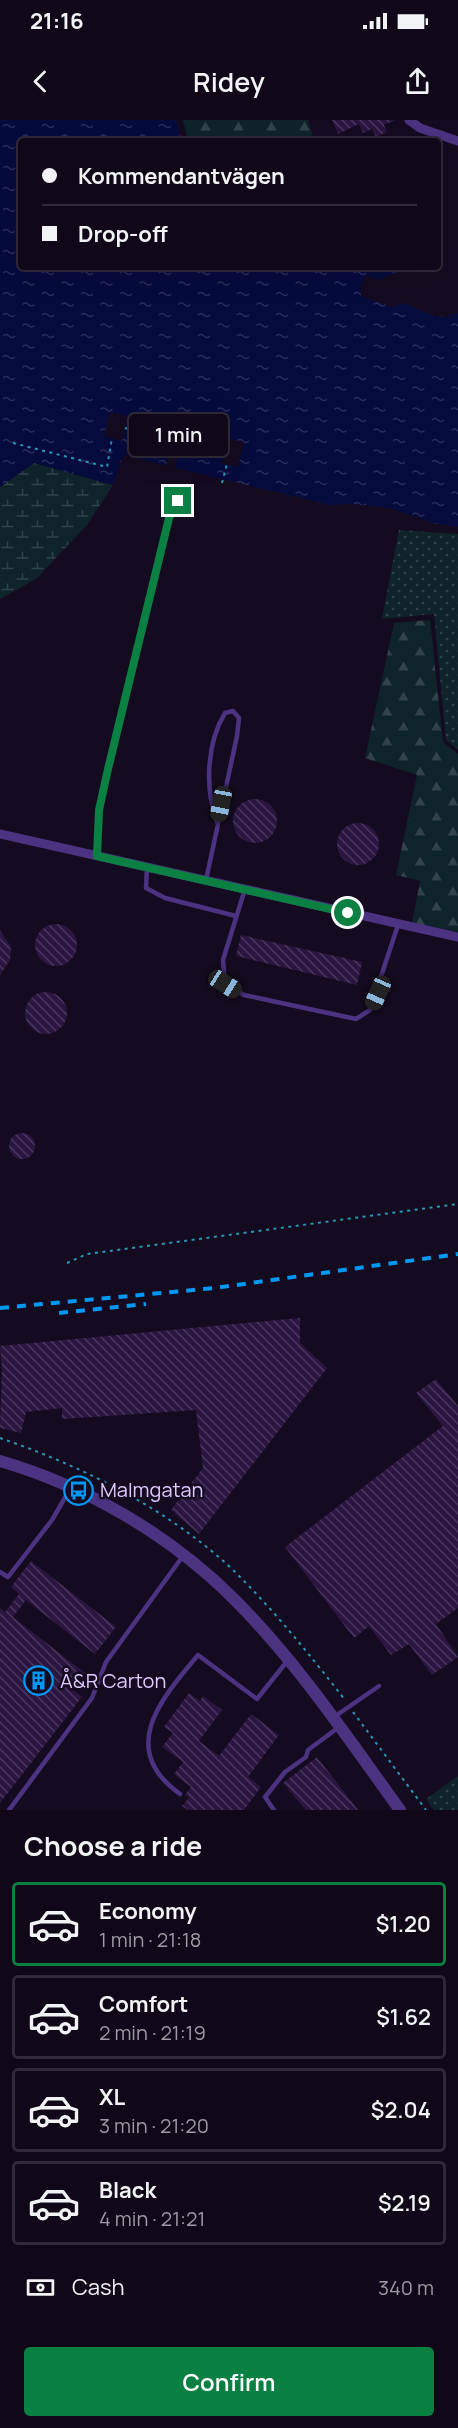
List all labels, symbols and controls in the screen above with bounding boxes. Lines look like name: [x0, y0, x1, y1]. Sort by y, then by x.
text: 21:16: [30, 6, 84, 36]
text: Ridey: [193, 63, 265, 100]
icon: back: [24, 65, 57, 98]
icon: share: [401, 65, 434, 98]
text: Kommendantvägen: [78, 161, 285, 191]
text: Drop-off: [78, 219, 168, 249]
callout: 1 min: [128, 414, 228, 456]
text: 1 min: [155, 421, 202, 448]
route end: [164, 487, 191, 514]
car: [209, 785, 233, 823]
route start: [334, 899, 361, 926]
car: [205, 967, 245, 1001]
car: [362, 973, 394, 1013]
bus stop icon: Malmgatan: [63, 1474, 95, 1506]
place label: Malmgatan: [100, 1476, 204, 1503]
building icon: Å&R Carton: [23, 1665, 55, 1697]
place label: Å&R Carton: [60, 1667, 166, 1694]
text: Choose a ride: [24, 1827, 202, 1864]
text: Economy: [99, 1896, 197, 1926]
icon: car: [27, 1897, 81, 1951]
text: $1.20: [376, 1909, 431, 1939]
text: 1 min · 21:18: [99, 1926, 201, 1953]
text: Comfort: [99, 1989, 188, 2019]
icon: car: [27, 1990, 81, 2044]
text: $1.62: [376, 2002, 431, 2032]
text: 2 min · 21:19: [99, 2019, 206, 2046]
text: XL: [99, 2082, 125, 2112]
icon: car: [27, 2083, 81, 2137]
text: $2.04: [371, 2095, 431, 2125]
text: 3 min · 21:20: [99, 2112, 209, 2139]
text: Black: [99, 2175, 156, 2205]
icon: car: [27, 2176, 81, 2230]
text: $2.19: [378, 2188, 431, 2218]
text: 4 min · 21:21: [99, 2205, 205, 2232]
icon: cash: [24, 2271, 57, 2304]
text: Cash: [72, 2272, 125, 2302]
text: 340 m: [378, 2274, 434, 2301]
button: Confirm: [24, 2347, 434, 2416]

